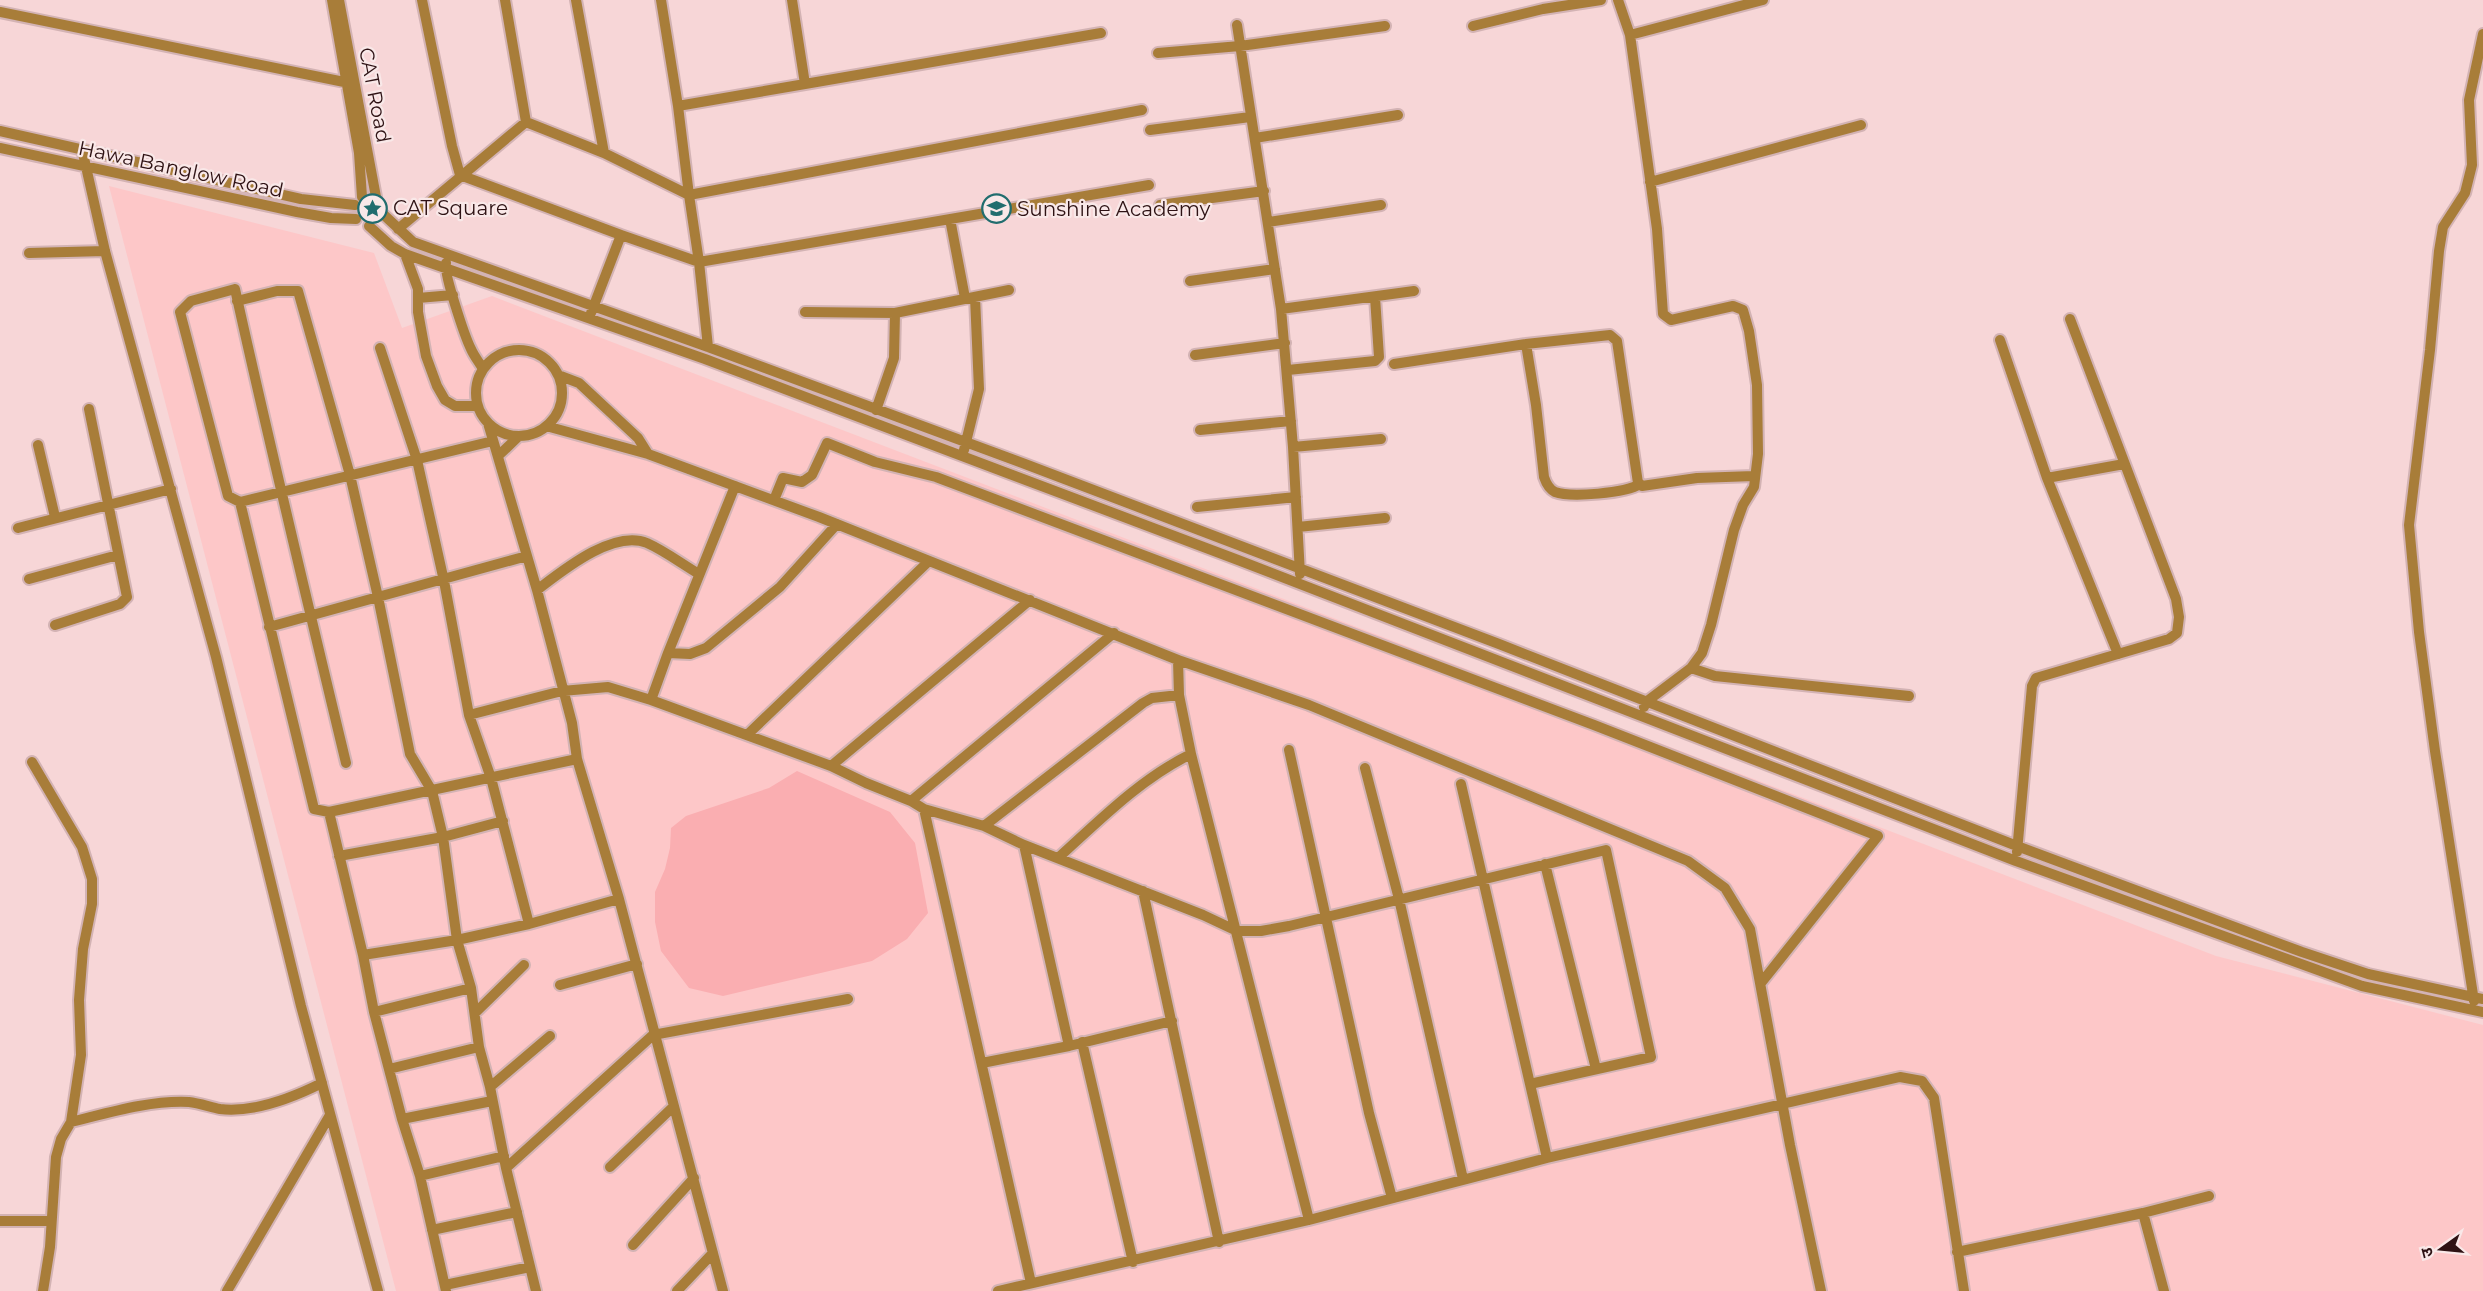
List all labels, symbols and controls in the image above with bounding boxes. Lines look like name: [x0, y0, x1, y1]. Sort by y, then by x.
street label: CAT Road: [354, 45, 396, 145]
street label: Hawa Banglow Road: [76, 136, 286, 202]
place icon: CAT Square: [356, 192, 388, 224]
school or university icon: Sunshine Academy: [980, 193, 1012, 225]
place label: CAT Square: [393, 196, 508, 220]
place label: Sunshine Academy: [1017, 197, 1211, 221]
north arrow: [2411, 1219, 2471, 1279]
text: उ: [2416, 1245, 2437, 1260]

